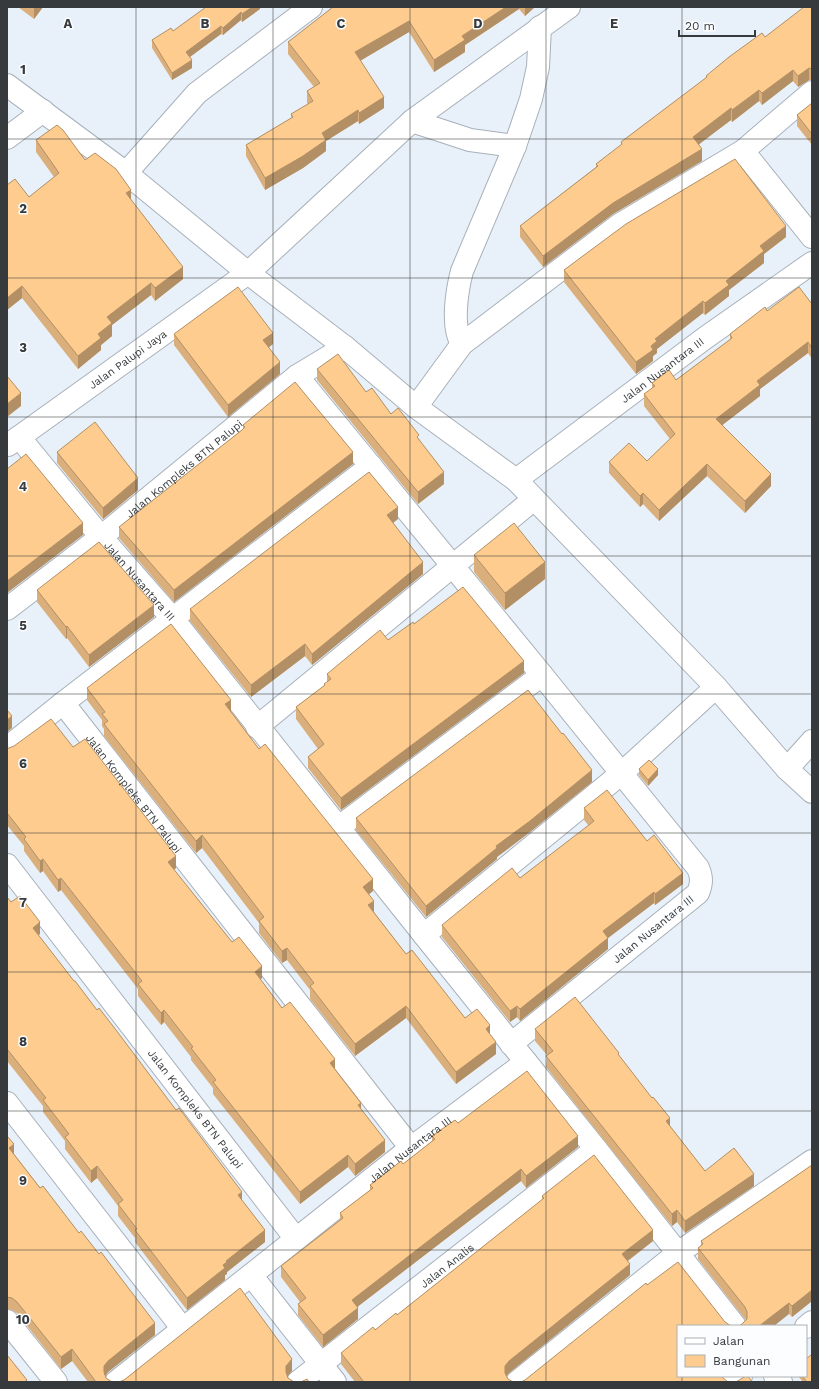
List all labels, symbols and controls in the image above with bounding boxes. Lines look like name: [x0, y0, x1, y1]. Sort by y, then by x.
scale bar: [679, 12, 755, 38]
text: A: [64, 16, 73, 31]
text: B: [201, 16, 210, 31]
text: C: [337, 16, 346, 31]
text: D: [473, 16, 483, 31]
text: E: [610, 16, 618, 31]
text: 20 m: [685, 19, 715, 33]
text: 1: [20, 62, 26, 77]
text: 2: [19, 201, 27, 216]
street label: Jalan Palupi Jaya: [86, 328, 169, 392]
street label: Jalan Nusantara III: [618, 335, 707, 406]
text: 3: [19, 340, 27, 355]
street label: Jalan Kompleks BTN Palupi: [123, 417, 246, 521]
text: 4: [19, 479, 28, 494]
street label: Jalan Nusantara III: [101, 539, 177, 624]
text: 5: [19, 618, 27, 633]
street label: Jalan Kompleks BTN Palupi: [83, 732, 184, 856]
text: 6: [19, 756, 27, 771]
street label: Jalan Nusantara III: [610, 893, 696, 966]
text: 7: [19, 895, 27, 910]
text: 8: [19, 1034, 27, 1049]
street label: Jalan Kompleks BTN Palupi: [145, 1047, 245, 1171]
street label: Jalan Nusantara III: [367, 1114, 454, 1186]
text: 9: [19, 1173, 27, 1188]
street label: Jalan Analis: [418, 1241, 477, 1291]
text: 10: [16, 1312, 30, 1327]
legend: [677, 1325, 807, 1377]
text: Jalan: [713, 1334, 744, 1348]
text: Bangunan: [713, 1354, 771, 1368]

